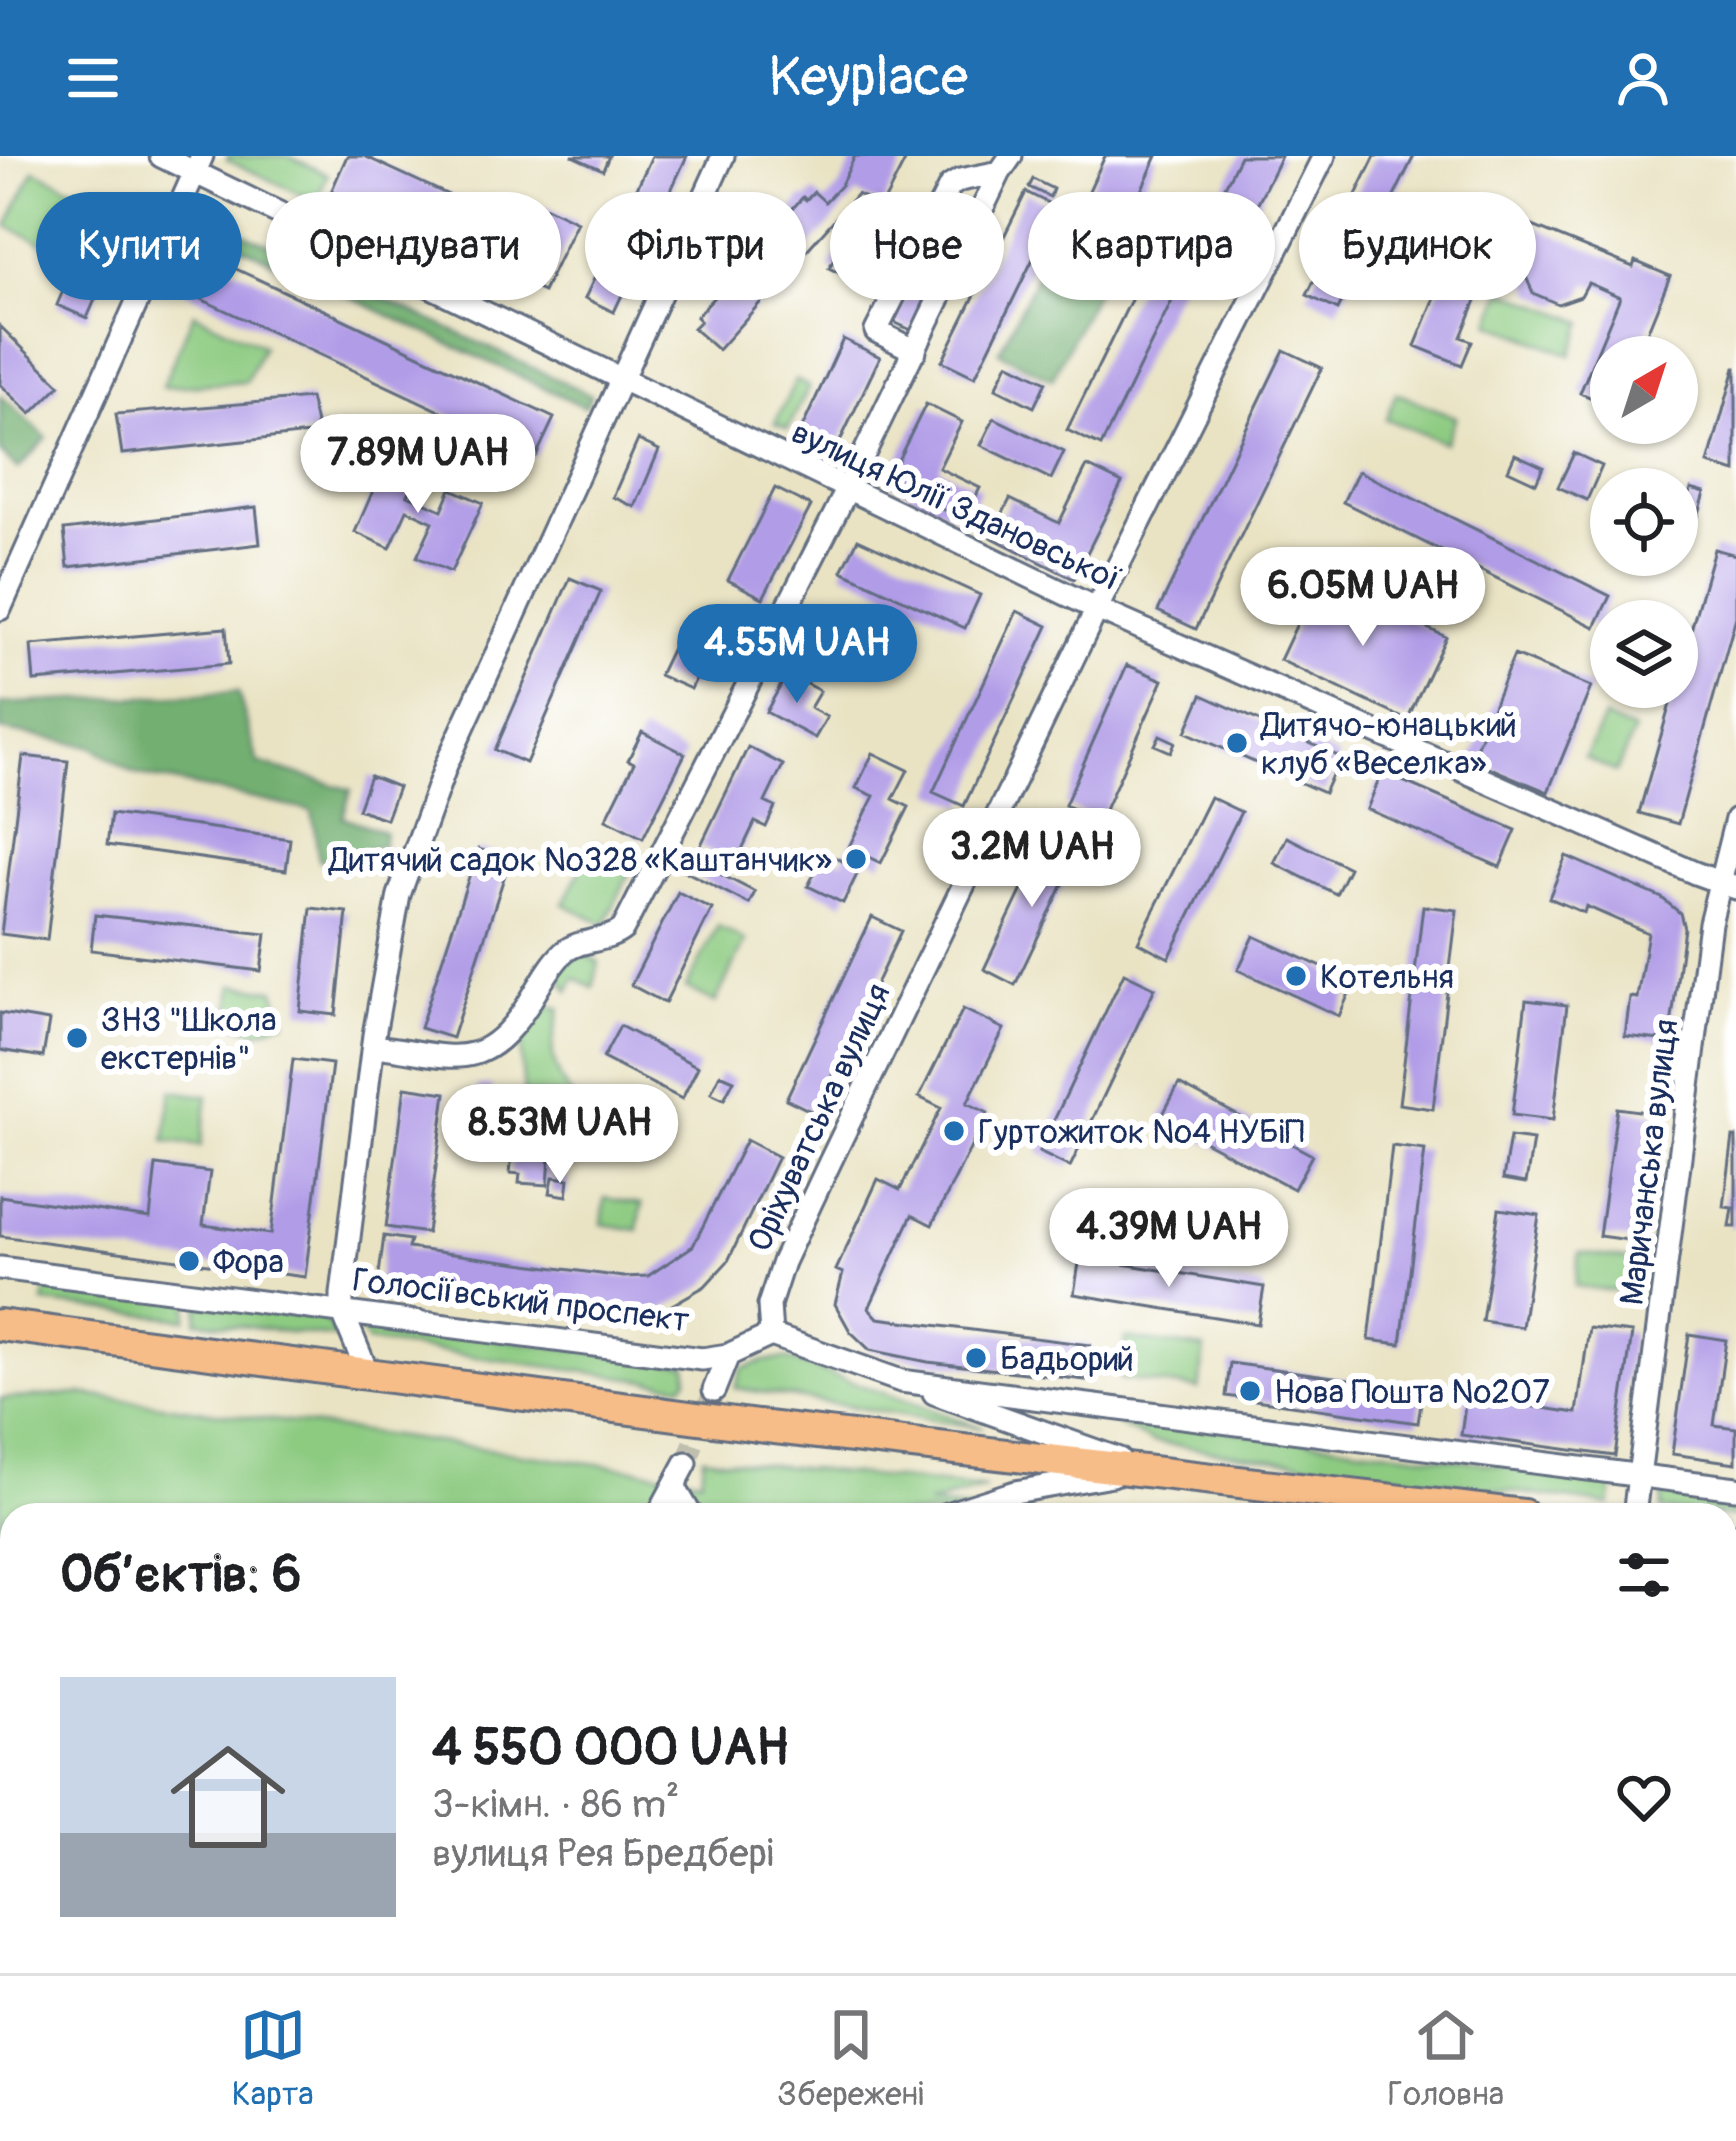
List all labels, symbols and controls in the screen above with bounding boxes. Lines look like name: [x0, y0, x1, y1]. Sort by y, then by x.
text: Keyplace: [768, 44, 968, 112]
icon: menu: [60, 45, 126, 111]
icon: person: [1610, 45, 1676, 111]
chip: Купити: [36, 192, 242, 300]
chip: Орендувати: [266, 192, 561, 300]
chip: Фільтри: [585, 192, 806, 300]
chip: Нове: [830, 192, 1004, 300]
chip: Квартира: [1028, 192, 1275, 300]
chip: Будинок: [1299, 192, 1536, 300]
north arrow: [1590, 336, 1698, 444]
map controls: [1590, 336, 1698, 708]
street label: вулиця Юлії Здановської: [785, 412, 1128, 601]
pin: 7.89M UAH: [281, 414, 555, 516]
text: 7.89M UAH: [327, 428, 509, 477]
button: locate: [1590, 468, 1698, 576]
pin: 6.05M UAH: [1226, 547, 1500, 649]
text: 6.05M UAH: [1267, 561, 1459, 610]
button: layers: [1590, 600, 1698, 708]
pin: 4.55M UAH: [660, 604, 934, 706]
text: 4.55M UAH: [704, 618, 890, 667]
place label: Дитячо-юнацький клуб «Веселка»: [1260, 705, 1517, 784]
marker: Дитячо-юнацький клуб «Веселка»: [1224, 730, 1250, 756]
pin: 3.2M UAH: [908, 808, 1156, 910]
text: 3.2M UAH: [950, 822, 1114, 871]
place label: Дитячий садок №328 «Каштанчик»: [328, 840, 832, 881]
marker: Дитячий садок №328 «Каштанчик»: [843, 846, 869, 872]
place label: Котельня: [1320, 957, 1454, 998]
marker: Котельня: [1283, 963, 1309, 989]
street label: Оріхуватська вулиця: [739, 977, 899, 1258]
place label: ЗНЗ "Школа екстернів": [101, 1000, 277, 1079]
street label: Маричанська вулиця: [1612, 1017, 1687, 1308]
marker: ЗНЗ "Школа екстернів": [64, 1025, 90, 1051]
pin: 8.53M UAH: [423, 1084, 697, 1186]
text: 8.53M UAH: [468, 1098, 652, 1147]
place label: Гуртожиток №4 НУБіП: [978, 1112, 1304, 1153]
marker: Гуртожиток №4 НУБіП: [941, 1118, 967, 1144]
pin: 4.39M UAH: [1032, 1188, 1306, 1290]
text: 4.39M UAH: [1076, 1202, 1262, 1251]
place label: Фора: [213, 1242, 284, 1283]
marker: Фора: [176, 1248, 202, 1274]
street label: Голосіївський проспект: [350, 1259, 692, 1342]
place label: Бадьорий: [1000, 1339, 1134, 1380]
marker: Бадьорий: [963, 1345, 989, 1371]
place label: Нова Пошта №207: [1274, 1372, 1550, 1413]
marker: Нова Пошта №207: [1237, 1378, 1263, 1404]
icon: filters: [1611, 1542, 1677, 1608]
text: Об’єктів: 6: [60, 1543, 302, 1607]
text: 4 550 000 UAH: [432, 1716, 789, 1780]
icon: home: [156, 1725, 300, 1869]
icon: heart: [1611, 1764, 1677, 1830]
text: 3-кімн. · 86 m²: [432, 1780, 679, 1829]
text: вулиця Рея Бредбері: [432, 1829, 774, 1878]
tab: Карта: [232, 2002, 314, 2115]
tab: Збережені: [777, 2002, 924, 2115]
tab: Головна: [1388, 2002, 1504, 2115]

